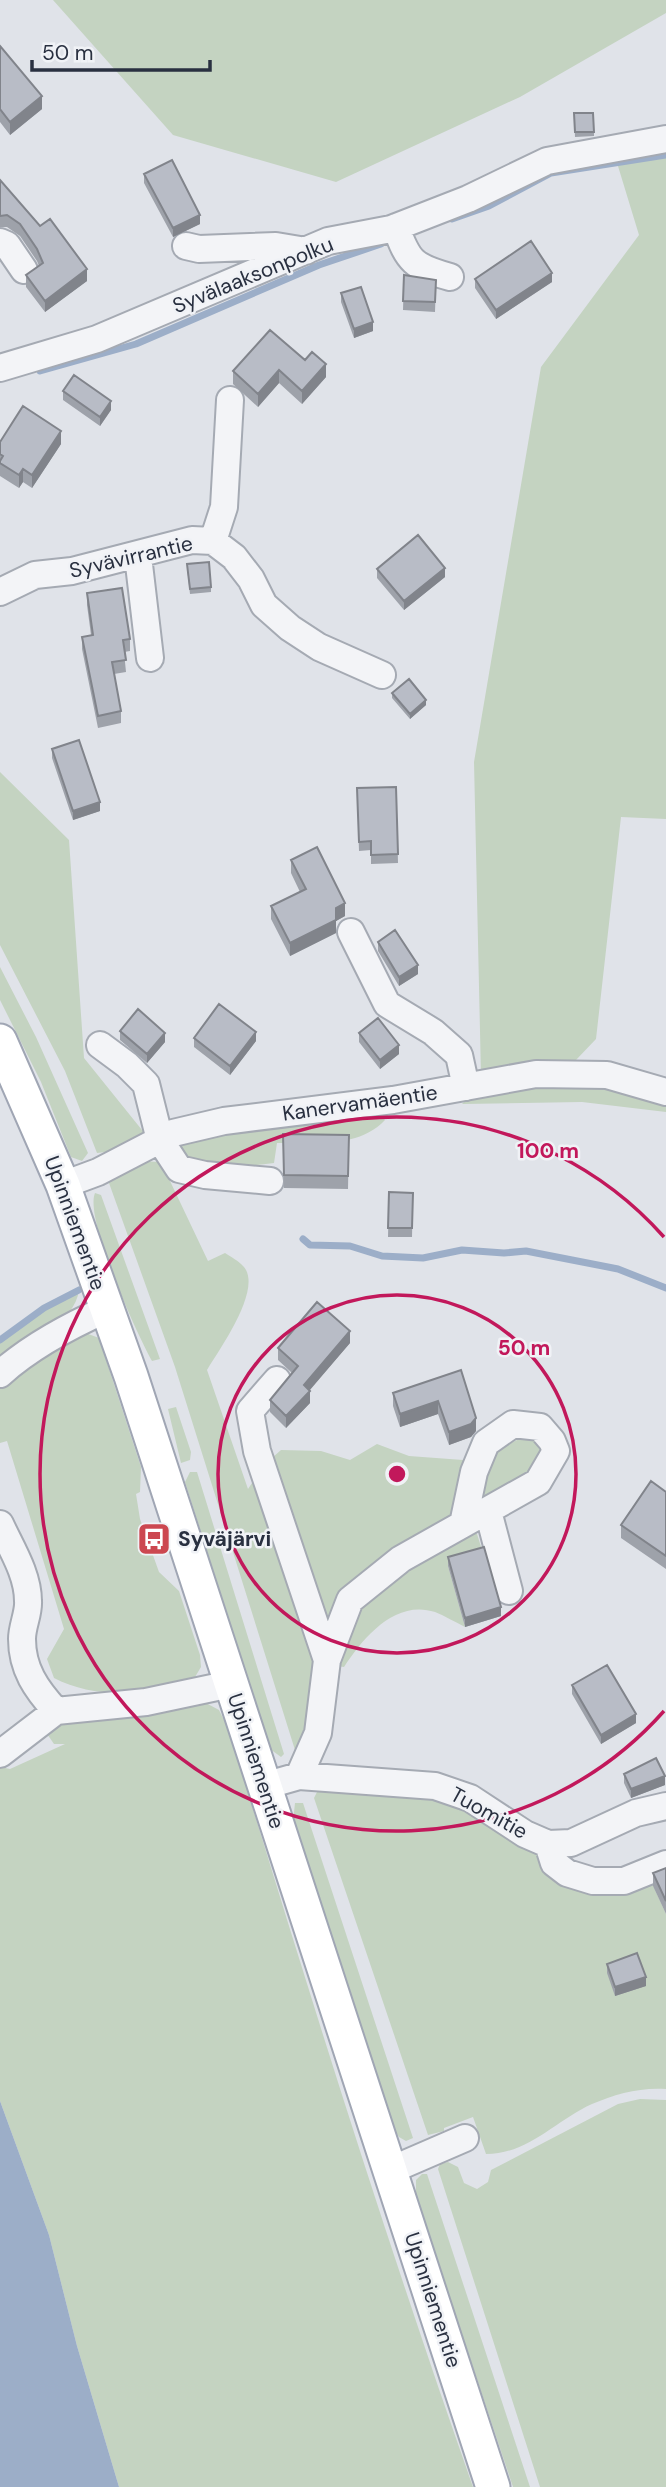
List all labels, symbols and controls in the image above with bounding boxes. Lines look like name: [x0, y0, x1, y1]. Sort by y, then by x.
scale bar: [32, 28, 210, 72]
text: 50 m: [42, 39, 93, 67]
street label: Syvälaaksonpolku: [168, 230, 338, 320]
street label: Syvävirrantie: [67, 529, 195, 585]
street label: Kanervamäentie: [281, 1078, 439, 1128]
text: 100 m: [517, 1137, 579, 1165]
street label: Upinniementie: [38, 1152, 112, 1294]
text: 50 m: [498, 1334, 550, 1362]
centre of rings: [385, 1462, 409, 1486]
bus stop icon: Syväjärvi: [135, 1520, 173, 1558]
place label: Syväjärvi: [178, 1525, 271, 1553]
street label: Upinniementie: [221, 1690, 291, 1832]
street label: Tuomitie: [445, 1780, 533, 1846]
street label: Upinniementie: [398, 2229, 468, 2371]

